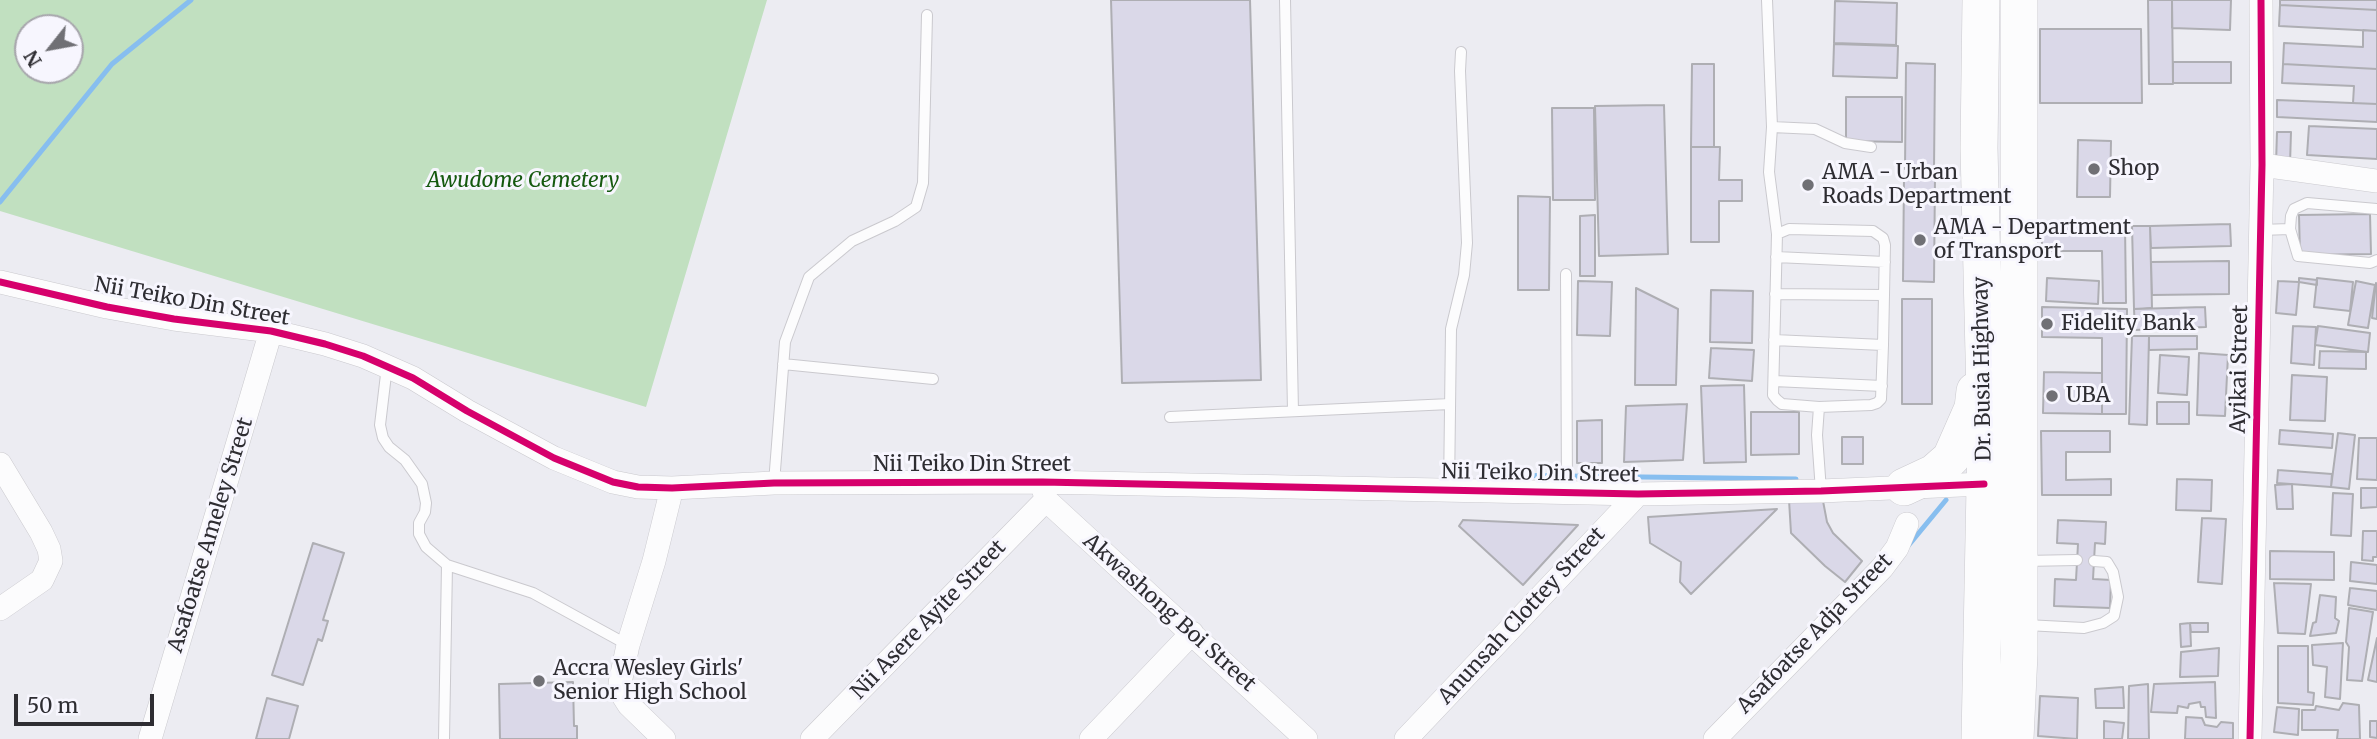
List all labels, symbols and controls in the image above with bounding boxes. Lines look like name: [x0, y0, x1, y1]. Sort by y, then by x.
north arrow: [14, 14, 84, 84]
text: N: [19, 46, 47, 71]
place label: Shop: [2108, 156, 2159, 182]
place label: AMA - Urban Roads Department: [1822, 160, 2011, 210]
marker: Shop: [2086, 161, 2102, 177]
park label: Awudome Cemetery: [427, 168, 619, 194]
marker: AMA - Urban Roads Department: [1800, 177, 1816, 193]
place label: AMA - Department of Transport: [1934, 215, 2131, 265]
marker: AMA - Department of Transport: [1912, 232, 1928, 248]
street label: Nii Teiko Din Street: [92, 272, 292, 332]
street label: Dr. Busia Highway: [1969, 276, 1997, 462]
street label: Ayikai Street: [2226, 304, 2254, 434]
place label: Fidelity Bank: [2061, 311, 2196, 337]
marker: Fidelity Bank: [2039, 316, 2055, 332]
place label: UBA: [2066, 383, 2110, 409]
marker: UBA: [2044, 388, 2060, 404]
street label: Asafoatse Ameley Street: [163, 415, 259, 655]
street label: Nii Teiko Din Street: [873, 452, 1071, 478]
street label: Nii Teiko Din Street: [1441, 460, 1639, 488]
street label: Anunsah Clottey Street: [1433, 522, 1611, 710]
street label: Akwashong Boi Street: [1078, 529, 1260, 697]
street label: Nii Asere Ayite Street: [846, 535, 1012, 705]
street label: Asafoatse Adja Street: [1732, 549, 1898, 719]
place label: Accra Wesley Girls' Senior High School: [553, 656, 747, 706]
marker: Accra Wesley Girls' Senior High School: [531, 673, 547, 689]
scale bar: [18, 680, 158, 724]
text: 50 m: [27, 692, 78, 719]

